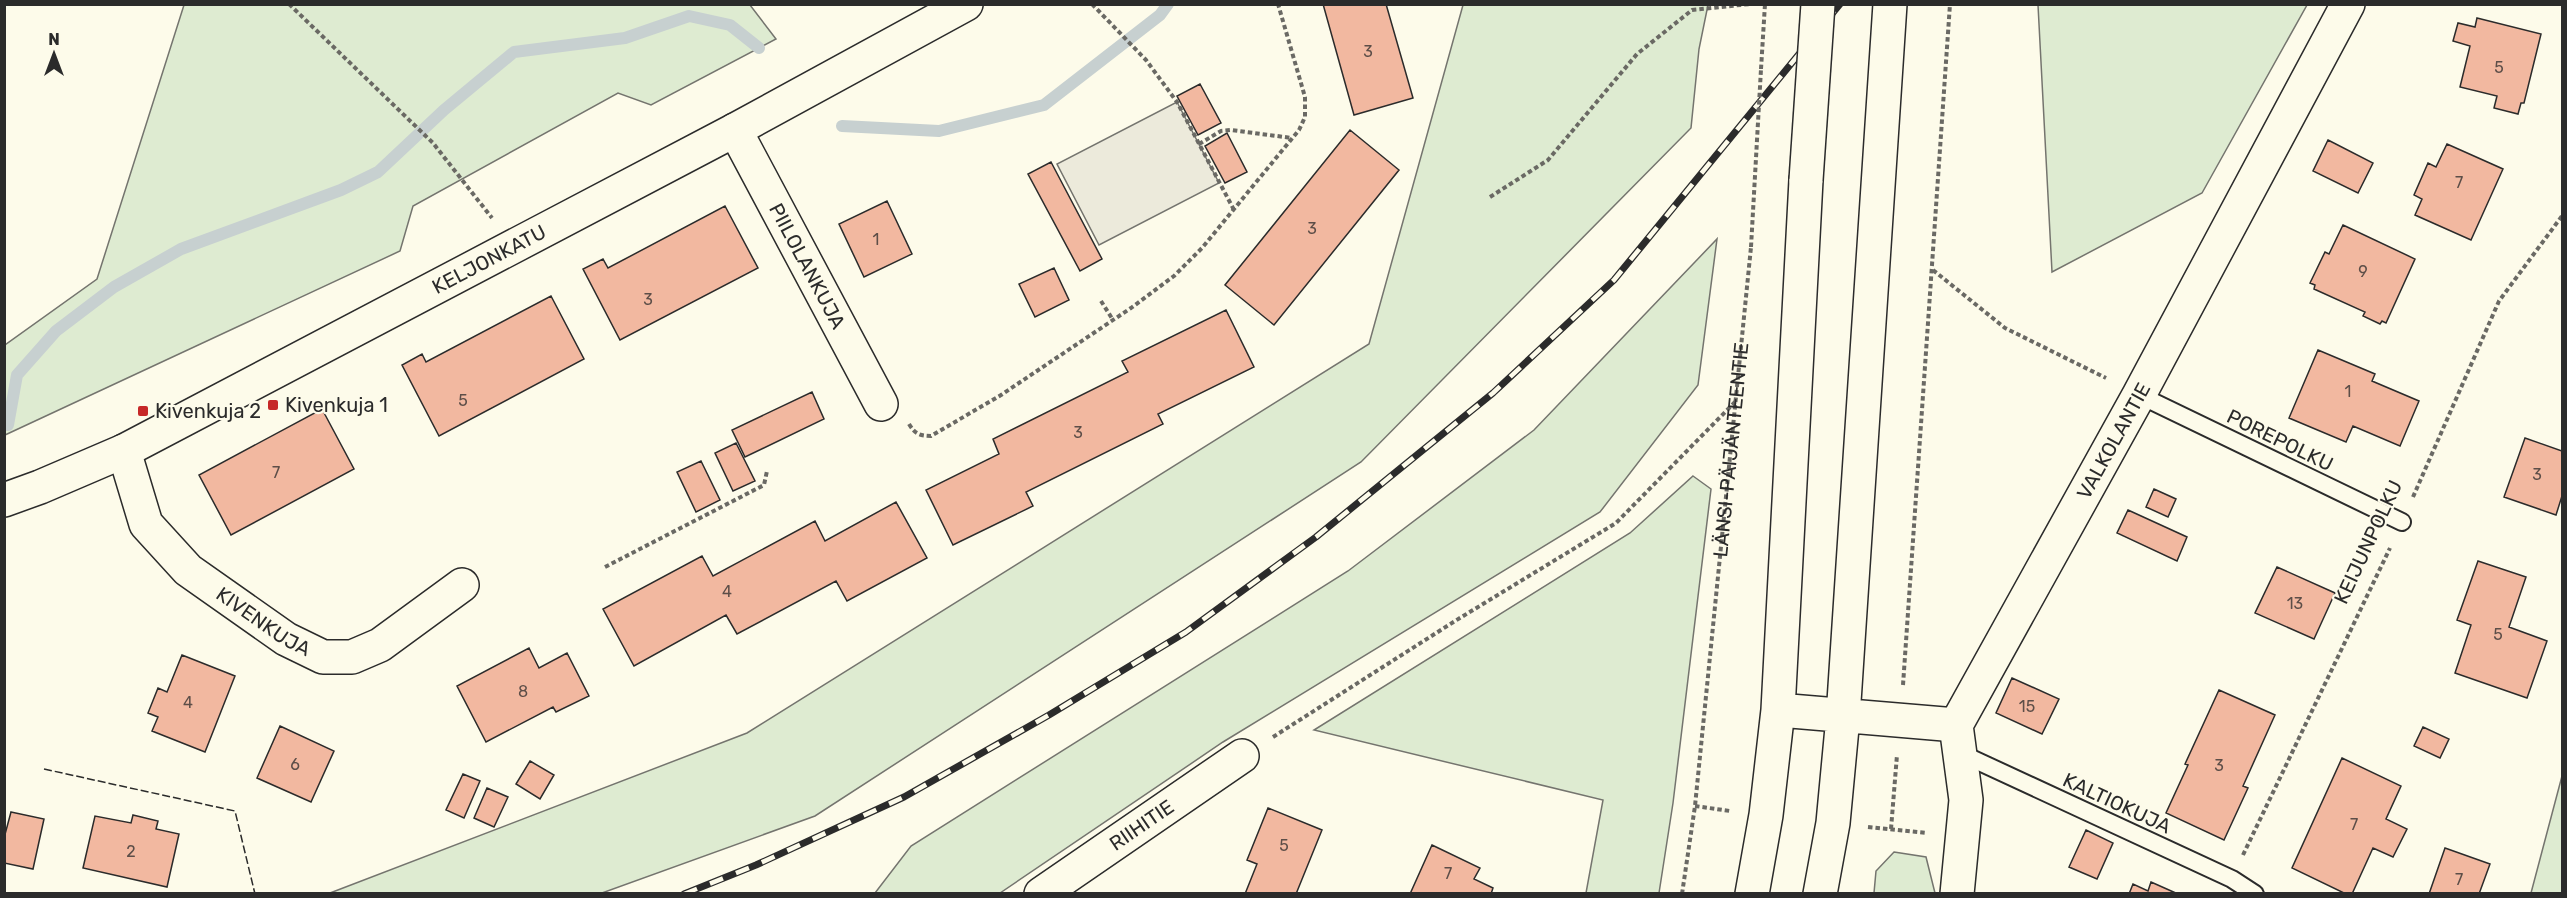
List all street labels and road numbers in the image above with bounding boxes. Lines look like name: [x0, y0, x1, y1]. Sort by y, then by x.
street label: PIILOLANKUJA: [764, 199, 851, 333]
street label: KELJONKATU: [428, 219, 550, 299]
street label: LÄNSI-PÄIJÄNTEENTIE: [1708, 341, 1753, 558]
street label: VALKOLANTIE: [2072, 379, 2155, 503]
street label: POREPOLKU: [2223, 404, 2337, 476]
street label: KEIJUNPOLKU: [2329, 476, 2407, 608]
street label: KIVENKUJA: [212, 582, 315, 661]
street label: KALTIOKUJA: [2059, 767, 2175, 839]
street label: RIIHITIE: [1105, 794, 1178, 855]

